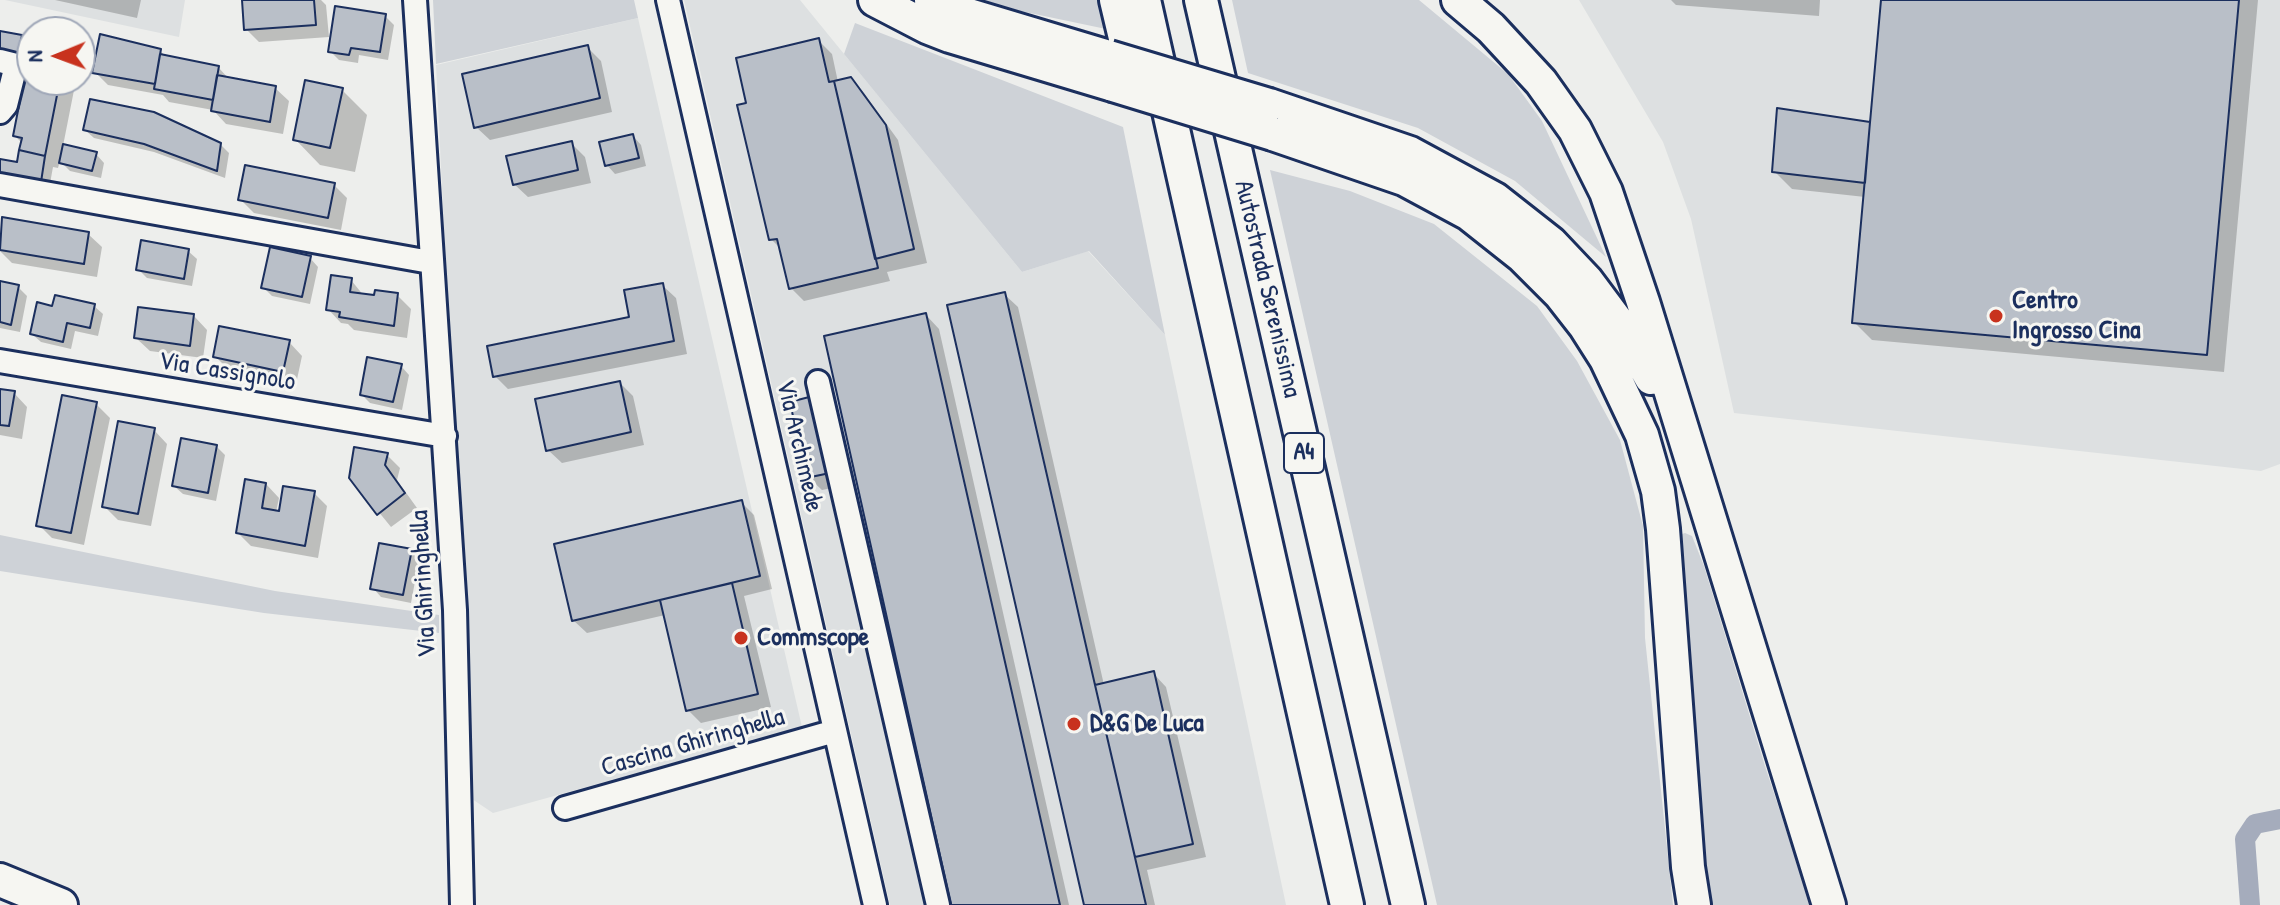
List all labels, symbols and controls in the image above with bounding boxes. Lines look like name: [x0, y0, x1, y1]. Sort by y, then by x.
north arrow: [16, 16, 96, 96]
text: N: [19, 50, 49, 63]
street label: Autostrada Serenissima: [1227, 177, 1307, 401]
place label: Centro Ingrosso Cina: [2012, 285, 2140, 346]
marker: Centro Ingrosso Cina: [1987, 307, 2005, 325]
street label: Via Cassignolo: [156, 346, 298, 398]
street label: Via Archimede: [769, 377, 829, 515]
road number: A4: [1284, 433, 1324, 473]
street label: Via Ghiringhella: [405, 509, 443, 659]
place label: Commscope: [757, 622, 869, 654]
marker: Commscope: [732, 629, 750, 647]
street label: Cascina Ghiringhella: [598, 702, 788, 784]
place label: D&G De Luca: [1090, 708, 1204, 740]
marker: D&G De Luca: [1065, 715, 1083, 733]

